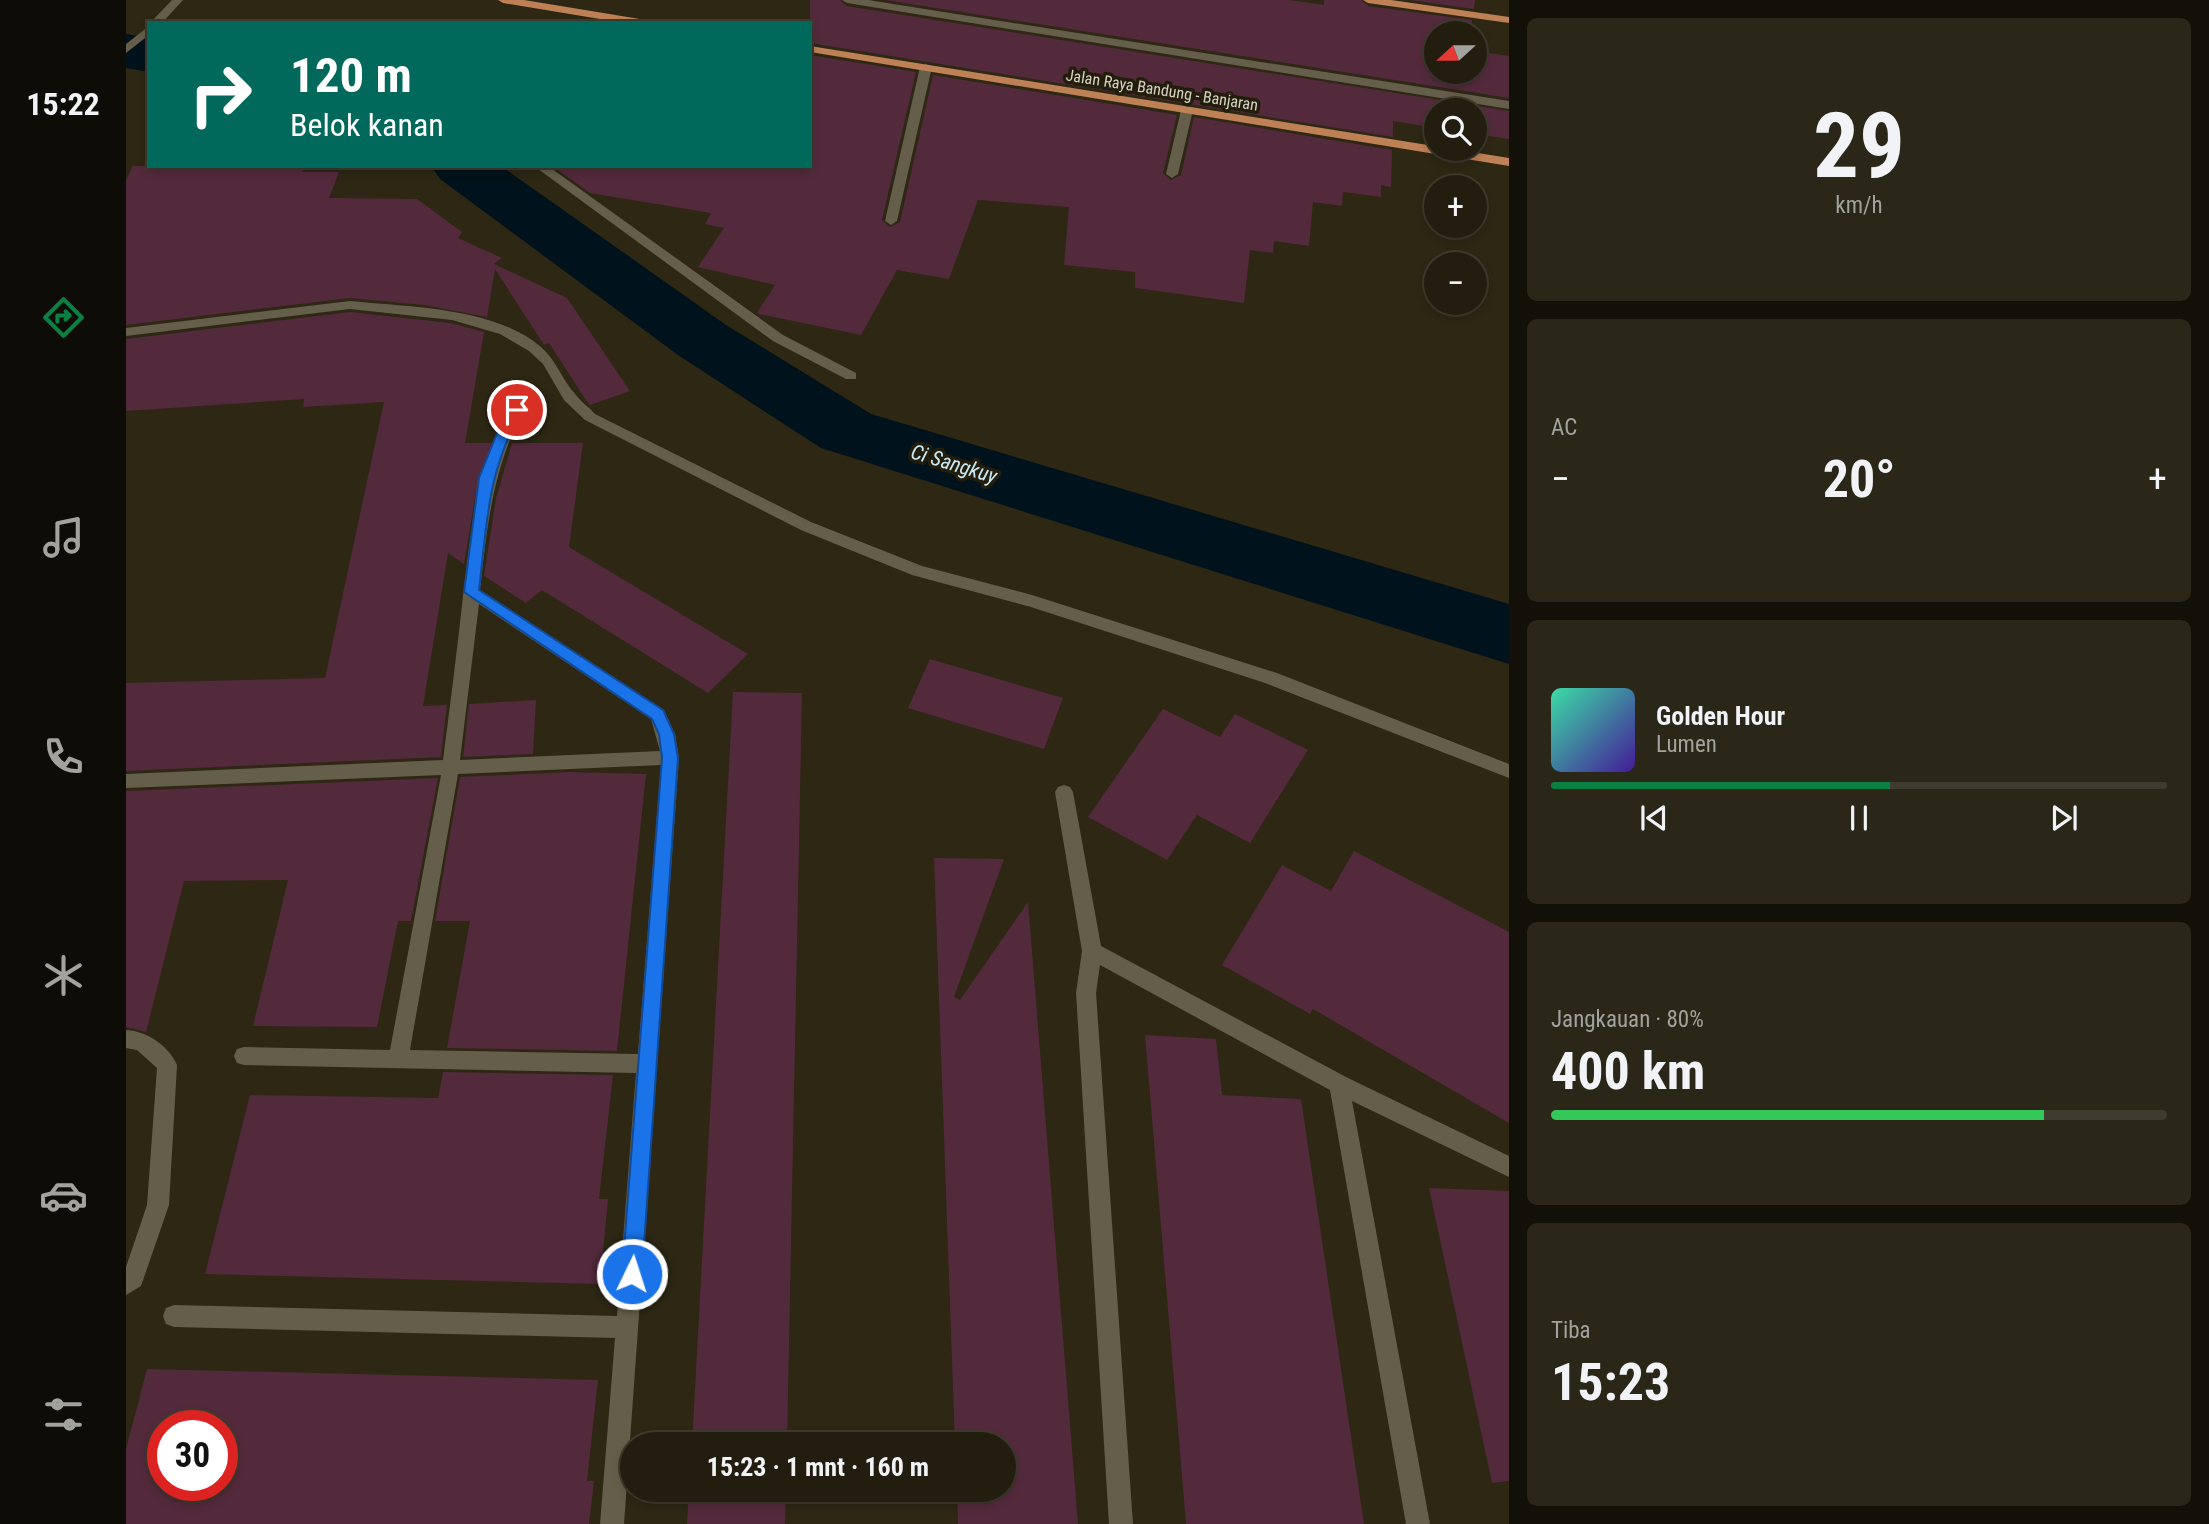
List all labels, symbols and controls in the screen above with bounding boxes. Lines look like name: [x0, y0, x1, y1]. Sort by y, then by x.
north arrow: [1424, 21, 1488, 84]
map controls: [1424, 21, 1487, 315]
text: 120 m: [290, 47, 412, 104]
icon: right: [175, 49, 266, 140]
street label: Jalan Raya Bandung - Banjaran: [1065, 65, 1259, 115]
text: 15:22: [26, 85, 100, 123]
text: 29: [1813, 93, 1905, 199]
button: search: [1424, 98, 1487, 161]
text: Belok kanan: [290, 106, 444, 144]
button: +: [1424, 175, 1487, 238]
text: km/h: [1835, 192, 1883, 219]
button: −: [1424, 252, 1487, 315]
icon: directions: [39, 293, 88, 342]
pin: [487, 380, 547, 440]
icon: arrive: [498, 391, 536, 429]
text: AC: [1551, 414, 1577, 441]
water label: Ci Sangkuy: [908, 440, 1000, 489]
text: 20°: [1823, 449, 1895, 510]
text: −: [1551, 457, 1570, 501]
text: +: [2148, 457, 2167, 501]
icon: music: [39, 513, 88, 562]
text: Golden Hour: [1656, 701, 1785, 731]
text: Lumen: [1656, 731, 1717, 758]
icon: phone: [39, 732, 88, 781]
icon: previous: [1635, 799, 1673, 837]
icon: pause: [1840, 799, 1878, 837]
icon: next: [2045, 799, 2083, 837]
icon: climate: [39, 951, 88, 1000]
text: Jangkauan · 80%: [1551, 1006, 1704, 1033]
text: 400 km: [1551, 1041, 1705, 1102]
icon: car: [39, 1171, 88, 1220]
position arrow: [595, 1237, 669, 1311]
text: Tiba: [1551, 1317, 1591, 1344]
text: 15:23: [1551, 1352, 1670, 1413]
icon: filters: [39, 1390, 88, 1439]
speed limit sign: 30: [147, 1410, 238, 1501]
text: 15:23 · 1 mnt · 160 m: [707, 1452, 929, 1482]

